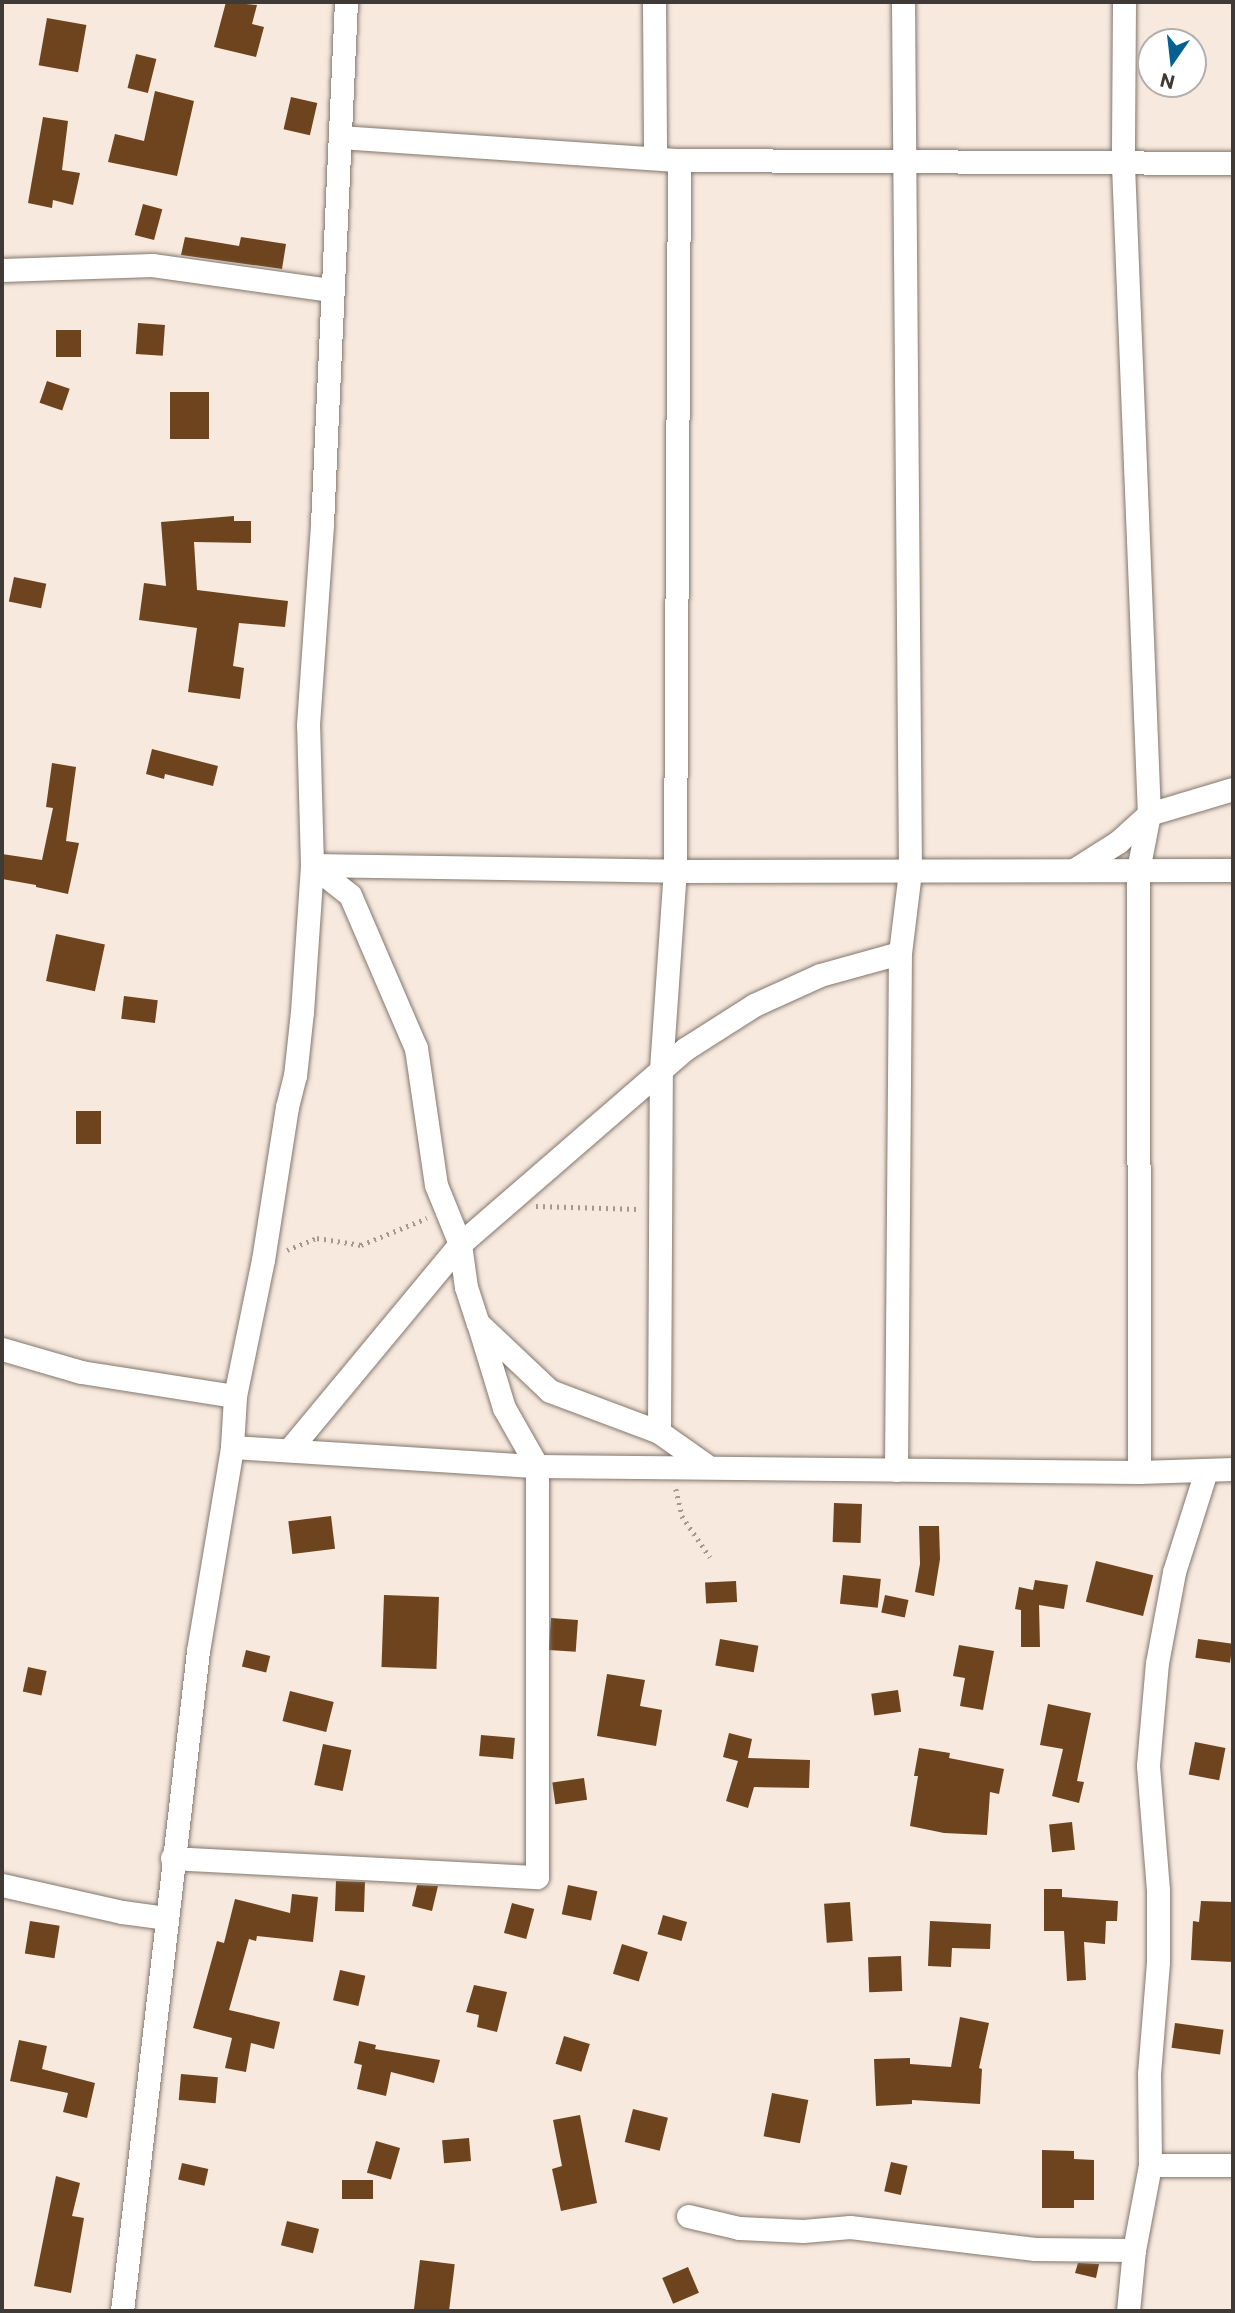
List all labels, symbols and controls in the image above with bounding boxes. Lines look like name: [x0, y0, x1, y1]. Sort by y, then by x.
north arrow: [1137, 28, 1207, 98]
text: N: [1158, 69, 1177, 95]

